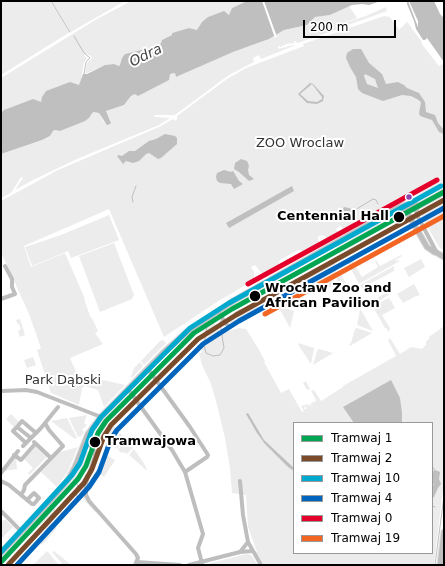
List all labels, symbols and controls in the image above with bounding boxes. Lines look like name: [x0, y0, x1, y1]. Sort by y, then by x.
scale bar: [305, 12, 398, 38]
text: 200 m: [310, 20, 348, 34]
water label: Odra: [127, 41, 165, 71]
park label: ZOO Wroclaw: [256, 136, 344, 152]
unlabelled marker: [404, 192, 414, 202]
place label: Centennial Hall: [277, 209, 389, 225]
marker: Centennial Hall: [392, 210, 406, 224]
place label: Wrocław Zoo and African Pavilion: [265, 281, 391, 312]
marker: Wrocław Zoo and African Pavilion: [248, 289, 262, 303]
park label: Park Dąbski: [25, 373, 101, 389]
legend: [293, 422, 433, 554]
text: Tramwaj 1: [331, 431, 393, 445]
place label: Tramwajowa: [105, 434, 196, 450]
marker: Tramwajowa: [88, 435, 102, 449]
text: Tramwaj 2: [331, 451, 393, 465]
text: Tramwaj 10: [331, 471, 400, 485]
text: Tramwaj 4: [331, 491, 393, 505]
text: Tramwaj 0: [331, 511, 393, 525]
text: Tramwaj 19: [331, 531, 400, 545]

